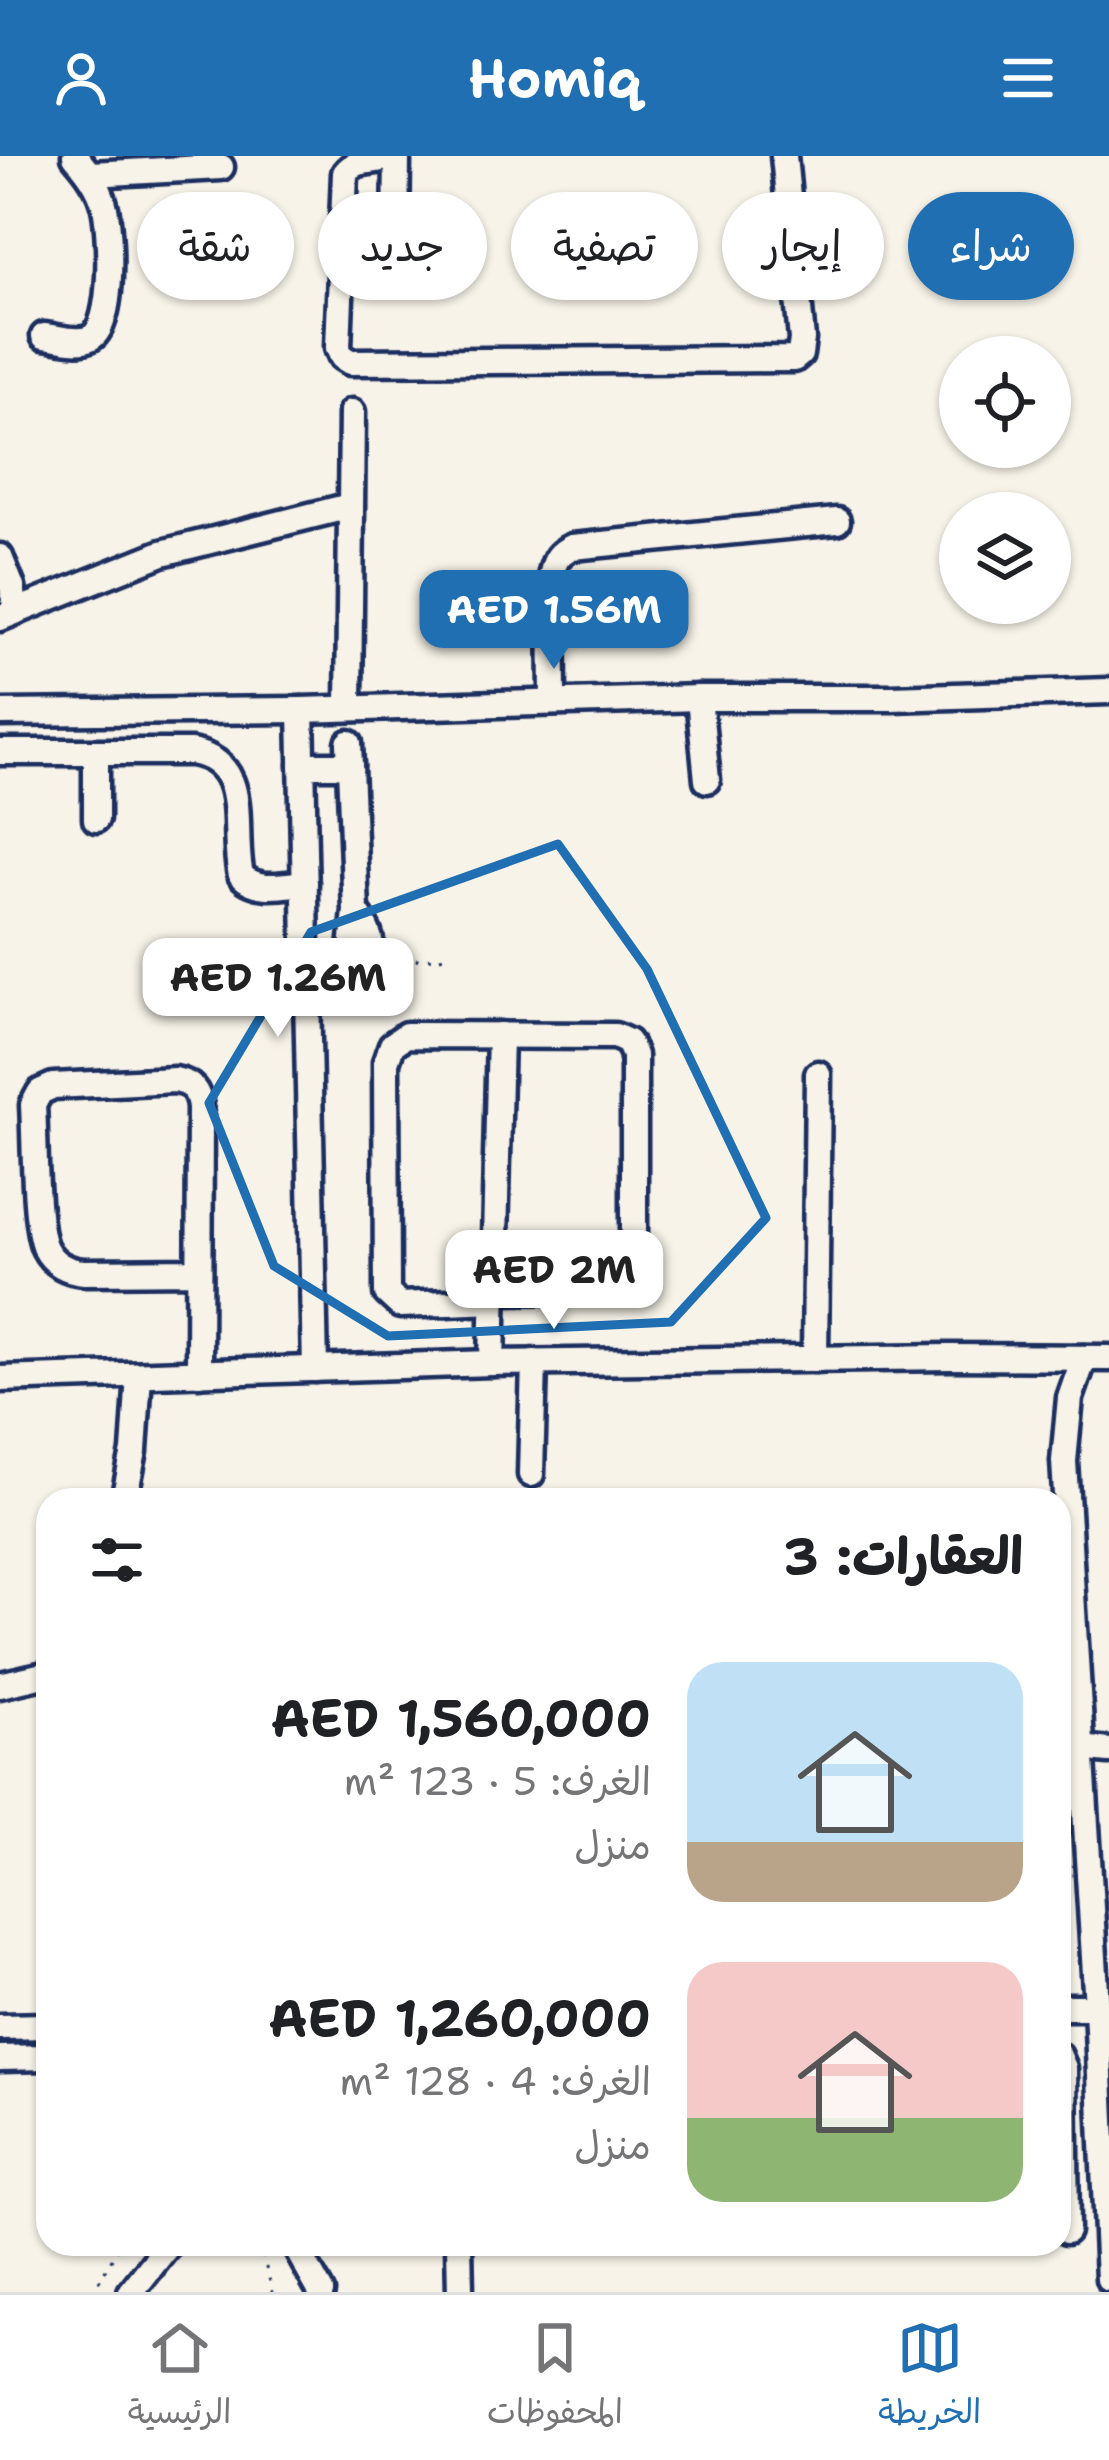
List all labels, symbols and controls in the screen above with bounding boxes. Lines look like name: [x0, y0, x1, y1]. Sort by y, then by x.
text: Homiq: [468, 42, 641, 114]
icon: person: [48, 45, 114, 111]
icon: menu: [995, 45, 1061, 111]
chip: شقة: [137, 192, 294, 300]
chip: جديد: [318, 192, 487, 300]
chip: تصفية: [511, 192, 698, 300]
chip: إيجار: [722, 192, 884, 300]
chip: شراء: [908, 192, 1074, 300]
map controls: [939, 336, 1071, 624]
button: locate: [939, 336, 1071, 468]
button: layers: [939, 492, 1071, 624]
pin: AED 1.56M: [417, 570, 691, 672]
text: AED 1.56M: [446, 583, 662, 635]
pin: AED 1.26M: [141, 938, 415, 1040]
text: AED 1.26M: [170, 951, 386, 1003]
pin: AED 2M: [456, 1230, 652, 1332]
text: AED 2M: [472, 1243, 636, 1295]
text: العقارات: 3: [783, 1522, 1023, 1590]
icon: filters: [84, 1527, 150, 1593]
text: AED 1,560,000: [271, 1684, 651, 1752]
icon: home: [783, 1710, 927, 1854]
text: الغرف: 5 · 123 m²: [344, 1755, 651, 1807]
text: منزل: [574, 1819, 651, 1871]
text: AED 1,260,000: [269, 1984, 651, 2052]
icon: home: [783, 2010, 927, 2154]
text: الغرف: 4 · 128 m²: [339, 2055, 651, 2107]
text: منزل: [574, 2119, 651, 2171]
tab: الرئيسية: [128, 2315, 231, 2441]
tab: المحفوظات: [487, 2315, 623, 2441]
tab: الخريطة: [878, 2315, 981, 2441]

